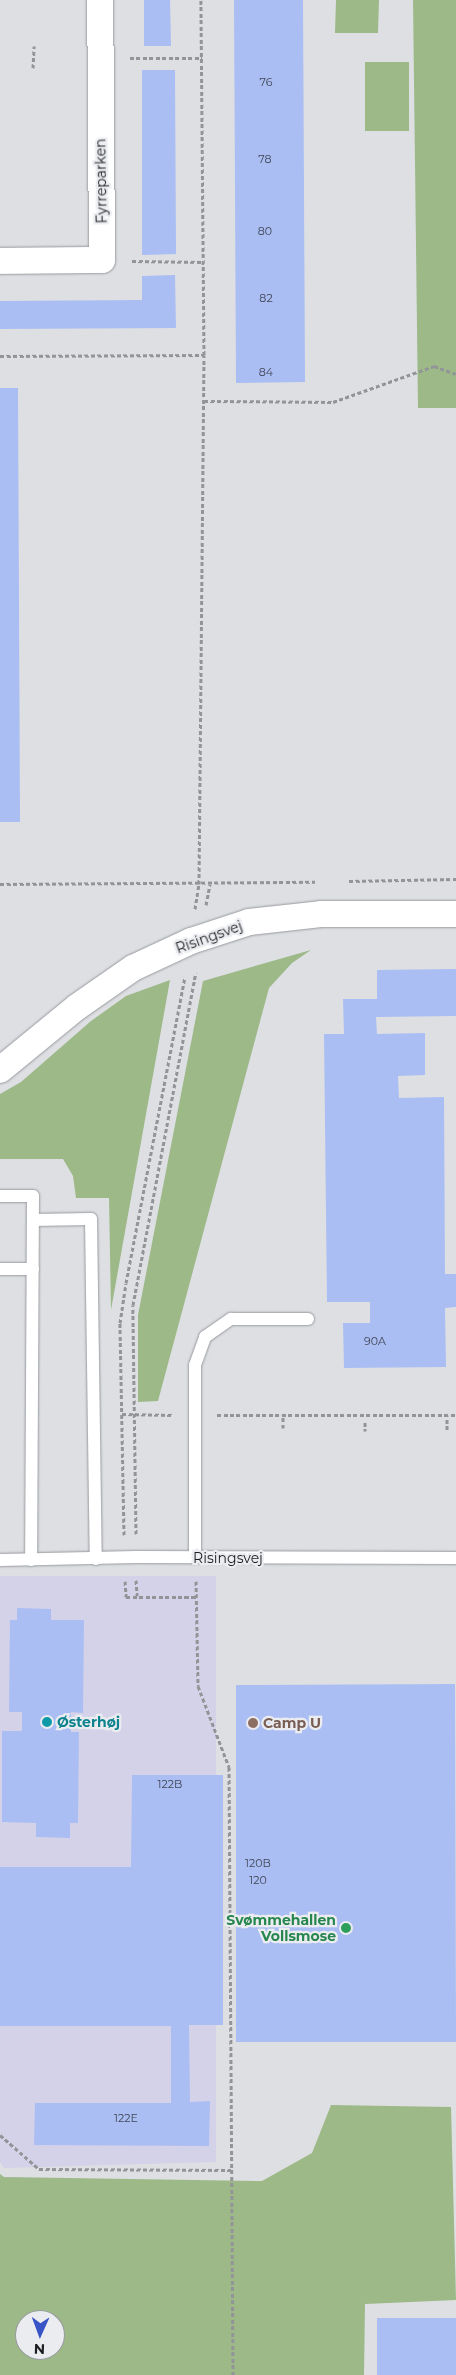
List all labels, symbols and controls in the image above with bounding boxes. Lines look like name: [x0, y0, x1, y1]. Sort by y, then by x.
house number: 76: [260, 75, 272, 89]
street label: Fyrreparken: [92, 138, 110, 224]
house number: 78: [258, 152, 272, 166]
house number: 80: [258, 224, 272, 238]
house number: 82: [259, 291, 273, 305]
house number: 84: [259, 365, 273, 379]
street label: Risingsvej: [173, 917, 245, 957]
house number: 90A: [364, 1334, 386, 1348]
street label: Risingsvej: [193, 1550, 263, 1566]
place label: Østerhøj: [57, 1714, 120, 1730]
place label: Camp U: [263, 1715, 321, 1731]
marker: Østerhøj: [41, 1716, 53, 1728]
marker: Camp U: [247, 1717, 259, 1729]
house number: 122B: [158, 1777, 182, 1791]
house number: 120B: [245, 1856, 271, 1870]
house number: 120: [249, 1873, 267, 1887]
place label: Svømmehallen Vollsmose: [226, 1912, 336, 1944]
marker: Svømmehallen Vollsmose: [340, 1922, 352, 1934]
house number: 122E: [114, 2111, 138, 2125]
north arrow: [15, 2310, 65, 2360]
text: N: [34, 2340, 45, 2358]

